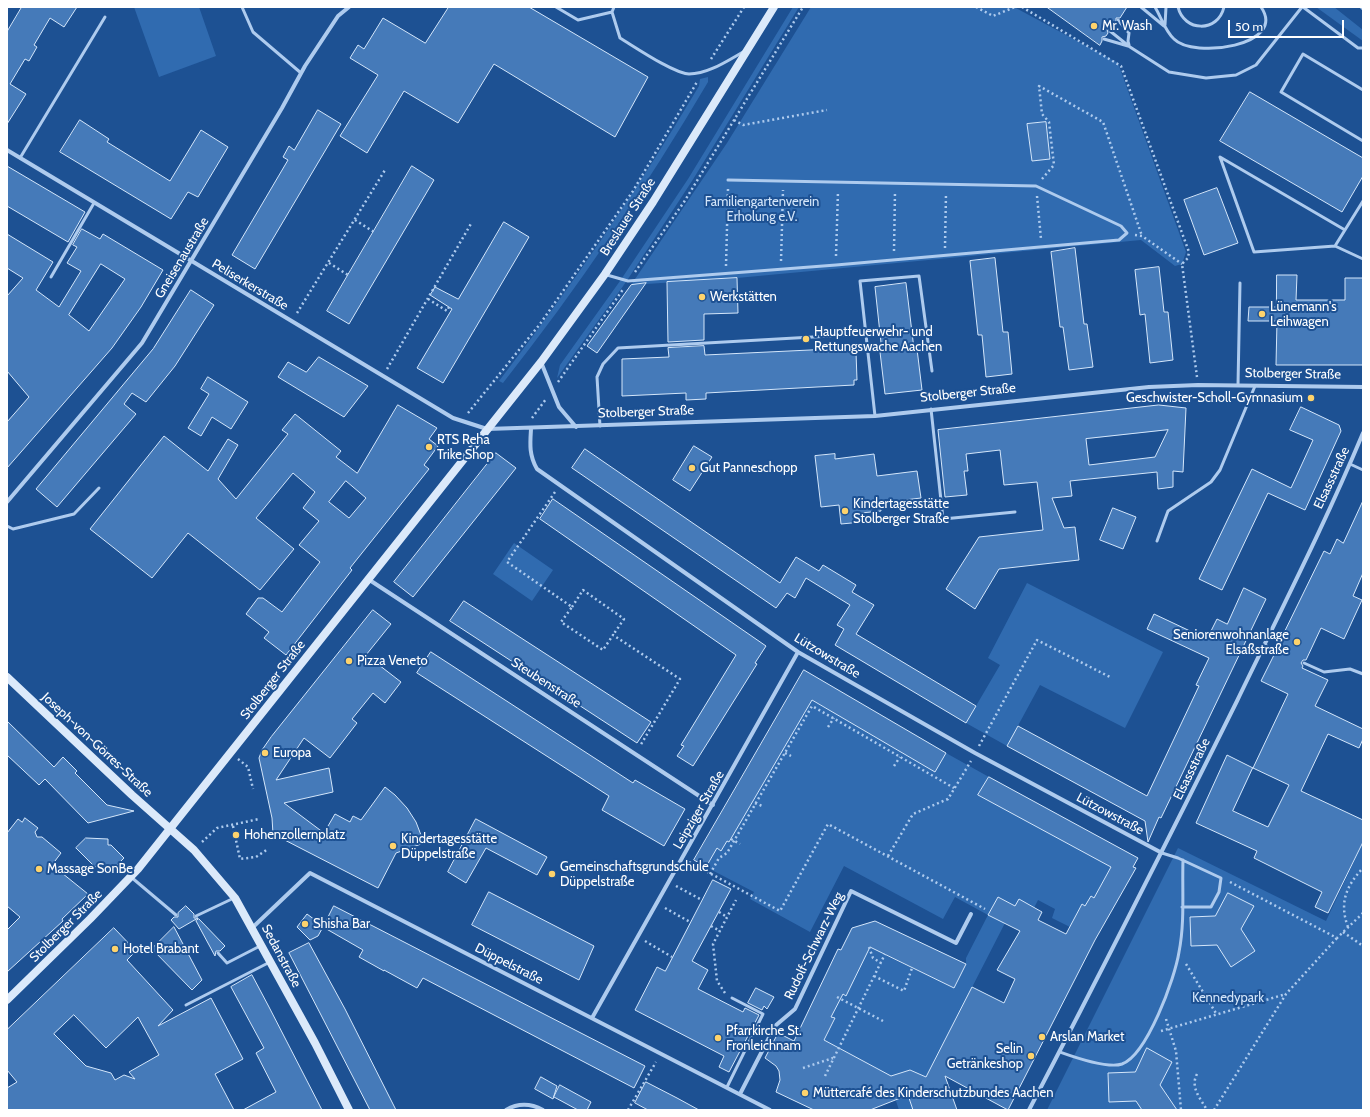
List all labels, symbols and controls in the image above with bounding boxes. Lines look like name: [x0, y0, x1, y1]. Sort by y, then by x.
scale bar: [1230, 12, 1346, 38]
place label: Mr. Wash: [1102, 18, 1152, 34]
text: 50 m: [1235, 19, 1263, 34]
marker: Mr. Wash: [1089, 21, 1099, 31]
street label: Breslauer Straße: [597, 175, 659, 259]
park label: Familiengartenverein Erholung e.V.: [705, 194, 819, 225]
street label: Gneisenaustraße: [152, 215, 212, 301]
street label: Peliserkerstraße: [209, 256, 291, 314]
place label: Werkstätten: [710, 289, 777, 305]
marker: Werkstätten: [697, 292, 707, 302]
place label: Lünemann's Leihwagen: [1270, 299, 1337, 330]
marker: Lünemann's Leihwagen: [1257, 309, 1267, 319]
place label: Hauptfeuerwehr- und Rettungswache Aachen: [814, 324, 942, 355]
marker: Hauptfeuerwehr- und Rettungswache Aachen: [801, 334, 811, 344]
street label: Stolberger Straße: [1245, 365, 1341, 383]
street label: Stolberger Straße: [919, 380, 1017, 406]
place label: Geschwister-Scholl-Gymnasium: [1126, 390, 1303, 406]
marker: Geschwister-Scholl-Gymnasium: [1306, 393, 1316, 403]
street label: Stolberger Straße: [598, 403, 694, 421]
place label: RTS Reha Trike Shop: [437, 432, 494, 463]
marker: RTS Reha Trike Shop: [424, 442, 434, 452]
street label: Elsassstraße: [1311, 444, 1353, 512]
place label: Gut Panneschopp: [700, 460, 797, 476]
marker: Gut Panneschopp: [687, 463, 697, 473]
place label: Kindertagesstätte Stolberger Straße: [853, 496, 949, 527]
marker: Kindertagesstätte Stolberger Straße: [840, 506, 850, 516]
place label: Seniorenwohnanlage Elsaßstraße: [1173, 627, 1289, 658]
street label: Lützowstraße: [791, 630, 863, 682]
street label: Stolberger Straße: [237, 637, 309, 723]
marker: Seniorenwohnanlage Elsaßstraße: [1292, 637, 1302, 647]
place label: Pizza Veneto: [357, 653, 428, 669]
street label: Steubenstraße: [508, 655, 584, 711]
marker: Pizza Veneto: [344, 656, 354, 666]
street label: Joseph-von-Görres-Straße: [38, 690, 156, 800]
street label: Elsassstraße: [1170, 736, 1214, 802]
place label: Europa: [273, 745, 311, 761]
marker: Europa: [260, 748, 270, 758]
street label: Leipziger Straße: [670, 768, 728, 852]
street label: Lützowstraße: [1074, 790, 1146, 838]
place label: Hohenzollernplatz: [244, 827, 345, 843]
marker: Hohenzollernplatz: [231, 830, 241, 840]
place label: Kindertagesstätte Düppelstraße: [401, 831, 497, 862]
marker: Kindertagesstätte Düppelstraße: [388, 841, 398, 851]
place label: Gemeinschaftsgrundschule Düppelstraße: [560, 859, 709, 890]
place label: Massage SonBe: [47, 861, 133, 877]
marker: Massage SonBe: [34, 864, 44, 874]
marker: Gemeinschaftsgrundschule Düppelstraße: [547, 869, 557, 879]
street label: Stolberger Straße: [26, 886, 106, 966]
street label: Rudolf-Schwarz-Weg: [781, 890, 847, 1002]
place label: Shisha Bar: [313, 916, 370, 932]
marker: Shisha Bar: [300, 919, 310, 929]
street label: Sedanstraße: [258, 922, 304, 990]
street label: Düppelstraße: [472, 940, 546, 988]
place label: Hotel Brabant: [123, 941, 199, 957]
marker: Hotel Brabant: [110, 944, 120, 954]
park label: Kennedypark: [1192, 990, 1264, 1006]
place label: Pfarrkirche St. Fronleichnam: [726, 1023, 802, 1054]
place label: Arslan Market: [1050, 1029, 1124, 1045]
marker: Arslan Market: [1037, 1032, 1047, 1042]
marker: Pfarrkirche St. Fronleichnam: [713, 1033, 723, 1043]
place label: Selin Getränkeshop: [947, 1041, 1023, 1072]
marker: Selin Getränkeshop: [1026, 1051, 1036, 1061]
place label: Müttercafé des Kinderschutzbundes Aachen: [813, 1085, 1053, 1101]
marker: Müttercafé des Kinderschutzbundes Aachen: [800, 1088, 810, 1098]

